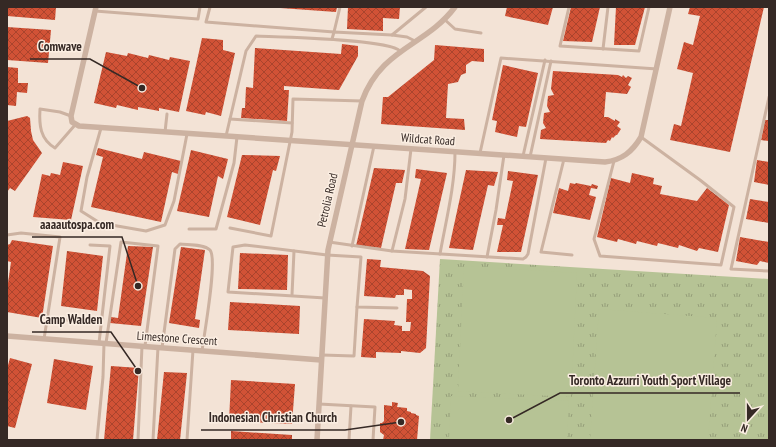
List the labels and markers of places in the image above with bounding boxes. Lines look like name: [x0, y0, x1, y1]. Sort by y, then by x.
callout: Comwave: [30, 34, 90, 59]
callout: aaaautospa.com: [32, 212, 122, 237]
callout: Camp Walden: [32, 307, 111, 332]
callout: Toronto Azzurri Youth Sport Village: [560, 368, 740, 393]
callout: Indonesian Christian Church: [201, 405, 345, 430]

